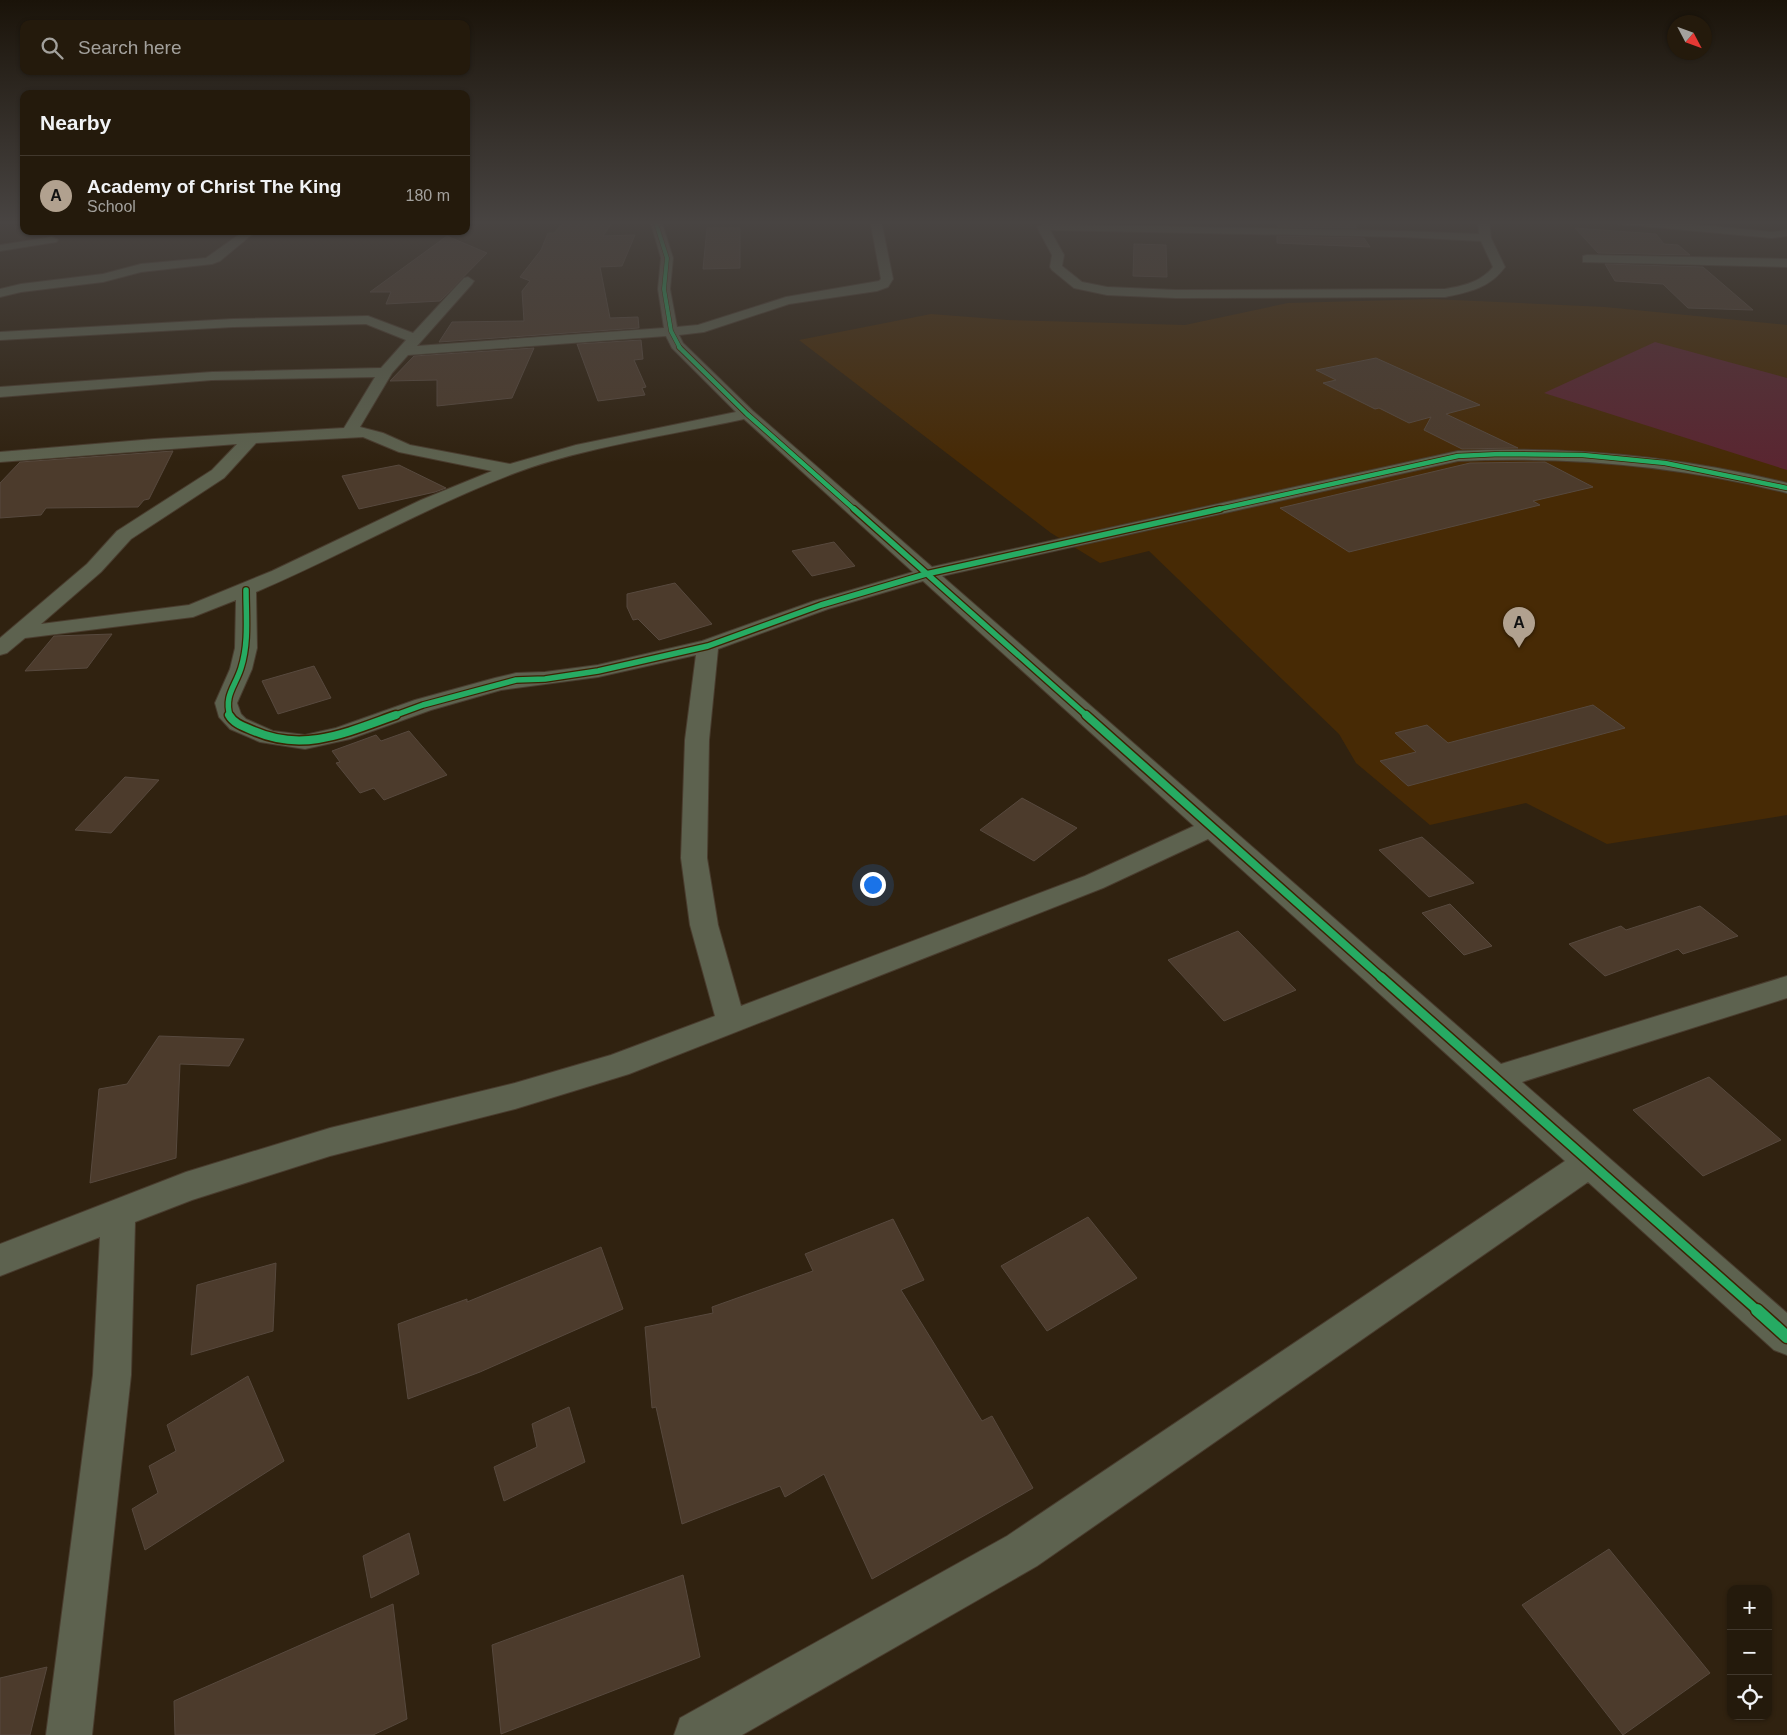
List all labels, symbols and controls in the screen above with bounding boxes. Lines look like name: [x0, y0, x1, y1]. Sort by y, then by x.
north arrow: [1667, 15, 1712, 60]
search box: [20, 20, 470, 75]
icon: search: [38, 34, 66, 62]
text: Search here: [78, 37, 182, 58]
text: Nearby: [40, 111, 111, 134]
text: Academy of Christ The King: [87, 176, 341, 197]
text: A: [50, 187, 62, 204]
text: 180 m: [406, 187, 450, 204]
text: School: [87, 198, 136, 215]
pin: A: [1503, 607, 1535, 648]
your location: [860, 872, 886, 898]
map controls: [1727, 1585, 1772, 1720]
button: +: [1727, 1585, 1772, 1630]
button: −: [1727, 1630, 1772, 1675]
button: locate: [1727, 1675, 1772, 1720]

